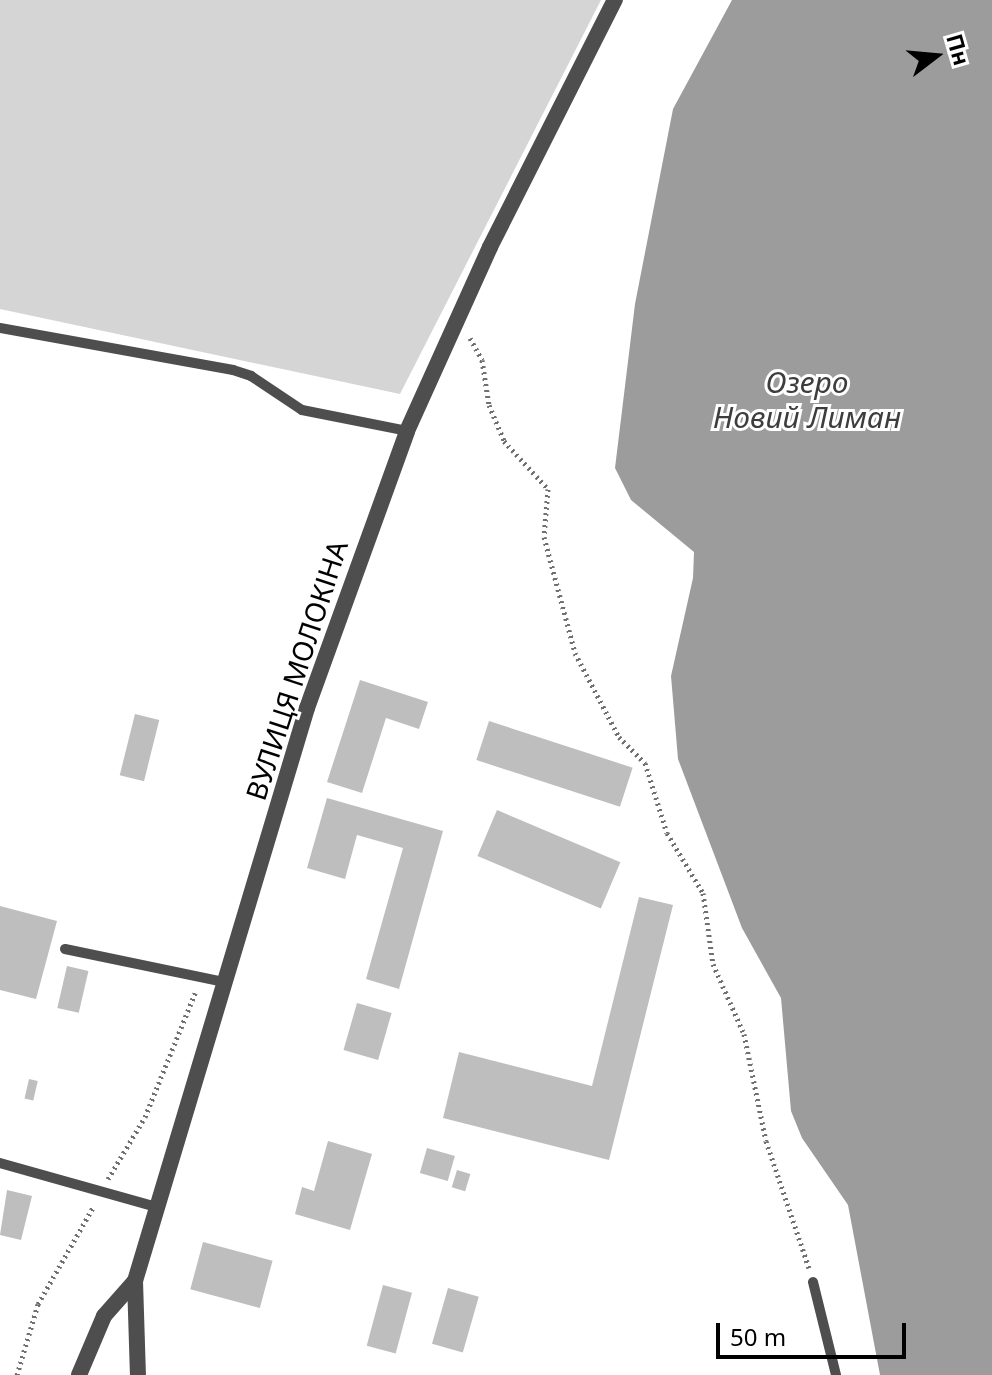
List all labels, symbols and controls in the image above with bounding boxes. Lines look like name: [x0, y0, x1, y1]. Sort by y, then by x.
north arrow: [896, 16, 976, 96]
text: Пн: [940, 30, 978, 69]
water label: Озеро Новий Лиман: [713, 364, 901, 434]
street label: ВУЛИЦЯ МОЛОКІНА: [238, 536, 354, 804]
scale bar: [720, 1307, 910, 1357]
text: 50 m: [730, 1320, 786, 1353]

